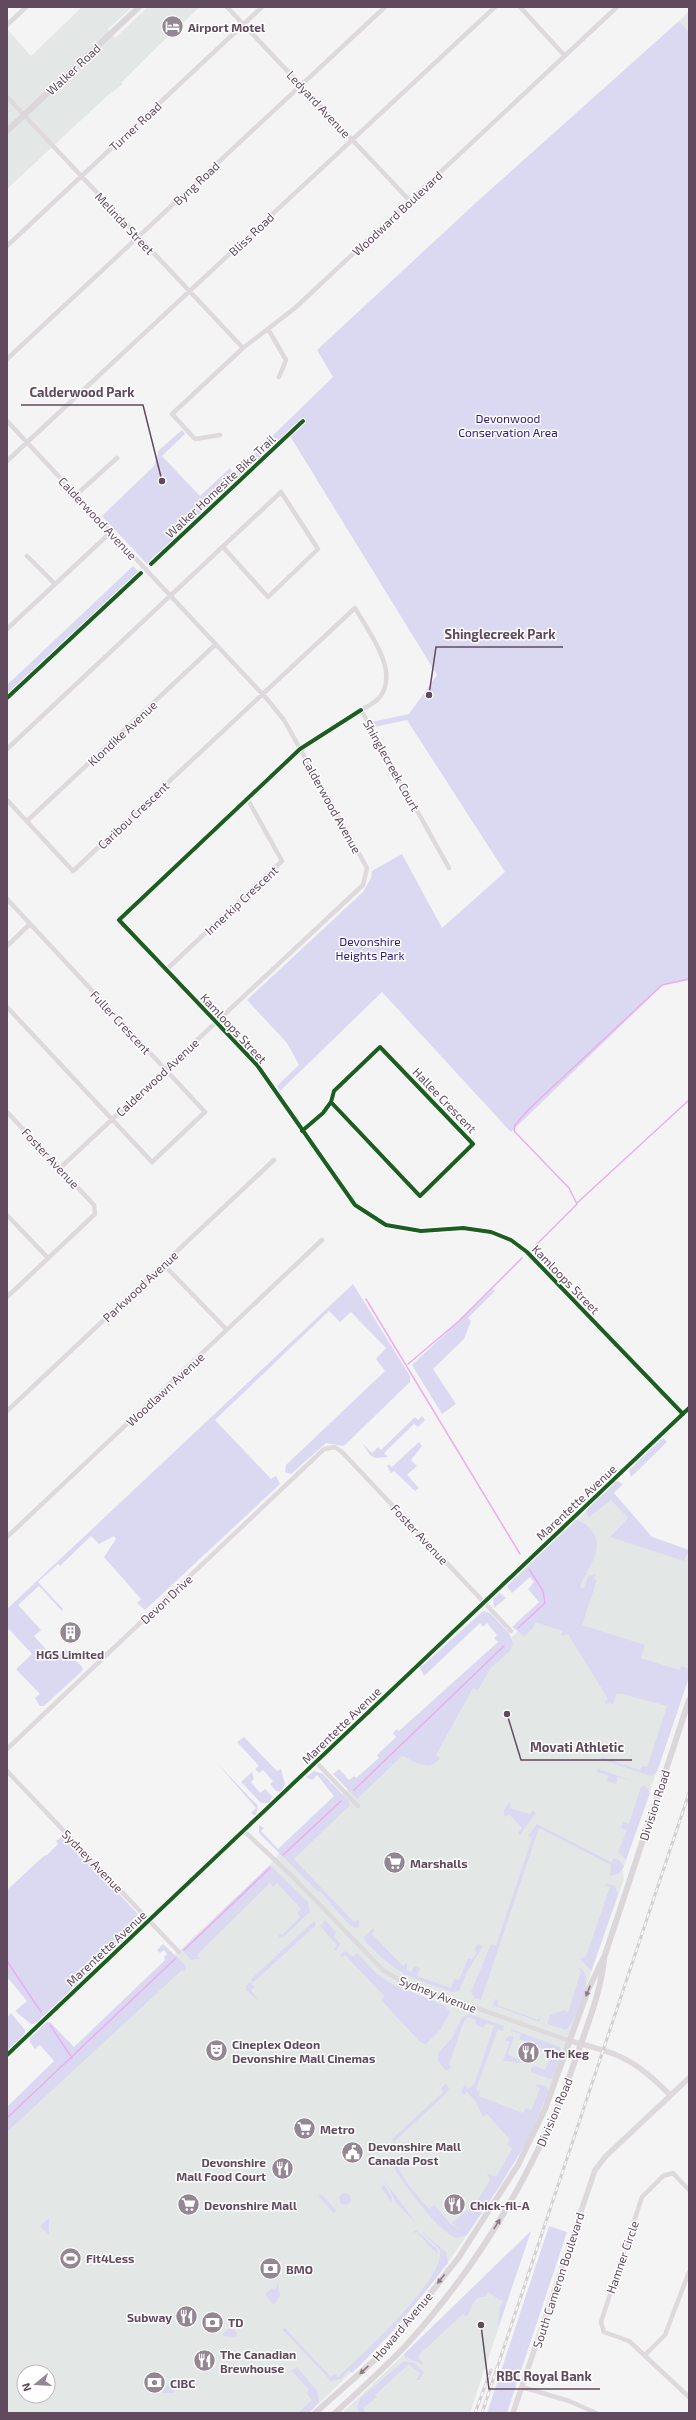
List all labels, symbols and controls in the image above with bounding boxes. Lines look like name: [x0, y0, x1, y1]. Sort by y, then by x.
hotel icon: Airport Motel: [160, 14, 186, 40]
place label: Airport Motel: [188, 20, 265, 34]
street label: Walker Road: [43, 40, 103, 98]
street label: Ledyard Avenue: [284, 68, 354, 140]
street label: Turner Road: [106, 98, 164, 154]
street label: Byng Road: [170, 158, 222, 208]
street label: Woodward Boulevard: [349, 168, 445, 258]
street label: Melinda Street: [93, 189, 158, 257]
street label: Bliss Road: [226, 210, 276, 258]
callout: Calderwood Park: [21, 380, 143, 405]
text: Calderwood Park: [29, 384, 135, 400]
park label: Devonwood Conservation Area: [458, 411, 558, 439]
street label: Walker Homesite Bike Trail: [162, 431, 278, 540]
street label: Calderwood Avenue: [56, 474, 140, 562]
callout: Shinglecreek Park: [436, 622, 563, 647]
text: Shinglecreek Park: [445, 626, 556, 642]
street label: Klondike Avenue: [85, 697, 159, 769]
street label: Shinglecreek Court: [361, 717, 423, 814]
street label: Calderwood Avenue: [300, 754, 364, 856]
street label: Caribou Crescent: [95, 778, 172, 852]
street label: Innerkip Crescent: [202, 862, 281, 937]
park label: Devonshire Heights Park: [336, 934, 405, 962]
street label: Fuller Crescent: [88, 987, 154, 1057]
street label: Kamloops Street: [198, 990, 270, 1066]
street label: Calderwood Avenue: [113, 1035, 201, 1119]
street label: Hallee Crescent: [410, 1065, 480, 1136]
street label: Foster Avenue: [19, 1125, 83, 1191]
street label: Kamloops Street: [530, 1242, 603, 1317]
street label: Parkwood Avenue: [100, 1248, 180, 1324]
street label: Woodlawn Avenue: [123, 1349, 207, 1429]
street label: Marentette Avenue: [533, 1461, 619, 1543]
street label: Foster Avenue: [388, 1501, 452, 1567]
street label: Devon Drive: [137, 1572, 195, 1626]
building icon: HGS Limited: [57, 1620, 83, 1646]
place label: HGS Limited: [36, 1647, 104, 1661]
street label: Marentette Avenue: [299, 1684, 383, 1766]
callout: Movati Athletic: [521, 1735, 632, 1760]
text: Movati Athletic: [530, 1739, 624, 1755]
street label: Division Road: [636, 1768, 672, 1842]
street label: Sydney Avenue: [60, 1827, 126, 1895]
supermarket icon: Marshalls: [382, 1850, 408, 1876]
place label: Marshalls: [410, 1856, 468, 1870]
street label: Marentette Avenue: [63, 1907, 149, 1989]
street label: Sydney Avenue: [397, 1973, 479, 2015]
one-way arrow: [584, 1985, 590, 1997]
place label: Cineplex Odeon Devonshire Mall Cinemas: [232, 2037, 375, 2065]
theatre icon: Cineplex Odeon Devonshire Mall Cinemas: [203, 2038, 229, 2064]
restaurant icon: The Keg: [515, 2040, 541, 2066]
place label: The Keg: [544, 2046, 589, 2060]
street label: Division Road: [533, 2075, 575, 2149]
supermarket icon: Metro: [291, 2116, 317, 2142]
place label: Metro: [320, 2122, 355, 2136]
place label: Devonshire Mall Canada Post: [368, 2139, 461, 2167]
public building icon: Devonshire Mall Canada Post: [339, 2140, 365, 2166]
place label: Devonshire Mall Food Court: [176, 2155, 266, 2183]
restaurant icon: Devonshire Mall Food Court: [269, 2156, 295, 2182]
supermarket icon: Devonshire Mall: [175, 2192, 201, 2218]
restaurant icon: Chick-fil-A: [442, 2192, 468, 2218]
place label: Devonshire Mall: [204, 2198, 297, 2212]
place label: Chick-fil-A: [470, 2198, 530, 2212]
street label: South Cameron Boulevard: [529, 2210, 587, 2350]
one-way arrow: [493, 2219, 501, 2229]
street label: Hamner Circle: [603, 2219, 641, 2295]
sports icon: Fit4Less: [58, 2245, 84, 2271]
place label: Fit4Less: [86, 2251, 135, 2265]
bank icon: BMO: [257, 2256, 283, 2282]
place label: BMO: [286, 2262, 313, 2276]
one-way arrow: [437, 2274, 445, 2285]
street label: Howard Avenue: [369, 2289, 435, 2363]
restaurant icon: Subway: [174, 2304, 200, 2330]
bank icon: TD: [200, 2309, 226, 2335]
place label: Subway: [127, 2310, 172, 2325]
place label: TD: [228, 2315, 243, 2329]
place label: The Canadian Brewhouse: [220, 2347, 296, 2375]
restaurant icon: The Canadian Brewhouse: [192, 2348, 218, 2374]
north arrow: [16, 2364, 56, 2404]
callout: RBC Royal Bank: [489, 2364, 600, 2389]
one-way arrow: [359, 2365, 369, 2375]
text: RBC Royal Bank: [496, 2368, 592, 2384]
bank icon: CIBC: [141, 2370, 167, 2396]
place label: CIBC: [170, 2376, 195, 2390]
text: N: [19, 2381, 33, 2393]

